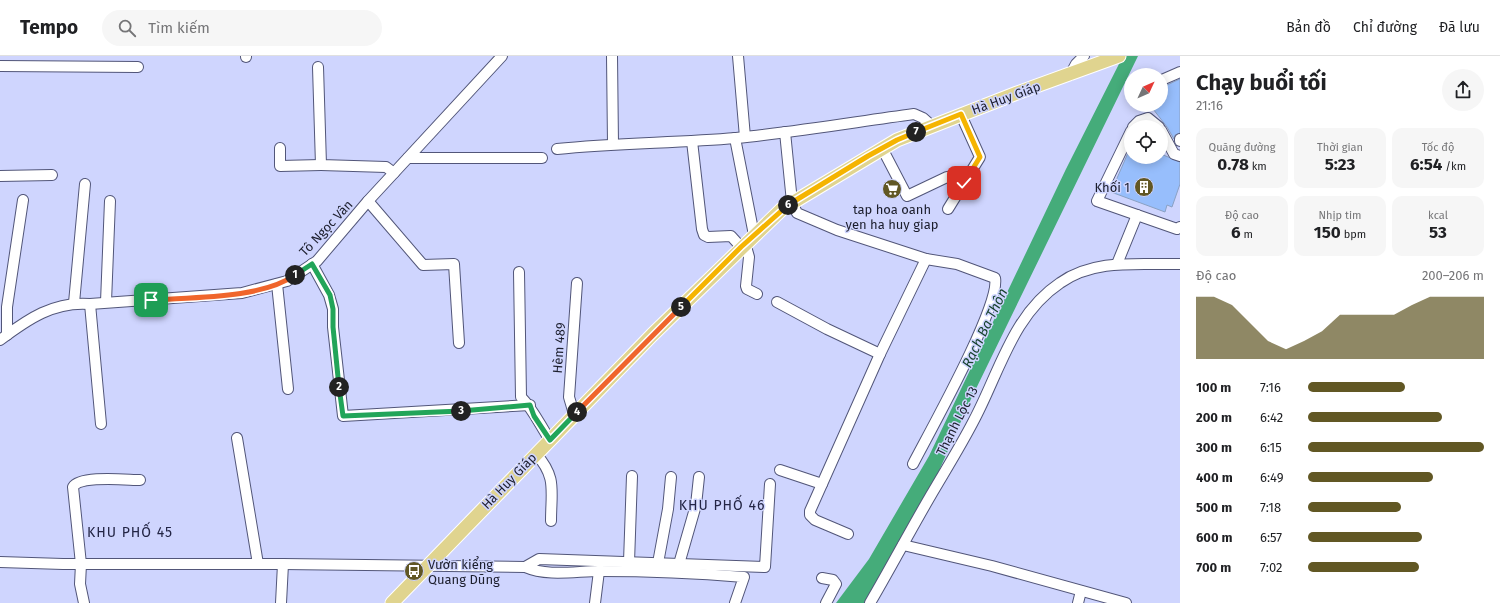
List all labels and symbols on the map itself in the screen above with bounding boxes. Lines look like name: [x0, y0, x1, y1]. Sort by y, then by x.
north arrow: [1124, 68, 1168, 112]
street label: Hà Huy Giáp: [969, 79, 1043, 117]
pin: 7: [906, 122, 926, 142]
pin: [947, 166, 981, 200]
building icon: Khối 1: [1133, 176, 1155, 198]
supermarket icon: tap hoa oanh yen ha huy giap: [881, 178, 903, 200]
place label: Khối 1: [1094, 180, 1130, 195]
pin: 6: [778, 195, 798, 215]
street label: Tô Ngọc Vân: [296, 197, 356, 259]
place label: tap hoa oanh yen ha huy giap: [846, 202, 938, 232]
pin: 1: [285, 265, 305, 285]
pin: [134, 283, 168, 317]
water label: Rạch Ba Thôn: [959, 286, 1011, 370]
pin: 5: [671, 297, 691, 317]
street label: Hèm 489: [550, 322, 568, 374]
pin: 2: [329, 377, 349, 397]
street label: Thạnh Lộc 13: [933, 384, 981, 458]
pin: 3: [451, 401, 471, 421]
pin: 4: [567, 402, 587, 422]
street label: Hà Huy Giáp: [478, 450, 540, 512]
district label: KHU PHỐ 46: [679, 494, 765, 514]
district label: KHU PHỐ 45: [87, 521, 173, 541]
place label: Vườn kiểng Quang Dũng: [428, 556, 500, 587]
bus stop icon: Vườn kiểng Quang Dũng: [403, 560, 425, 582]

